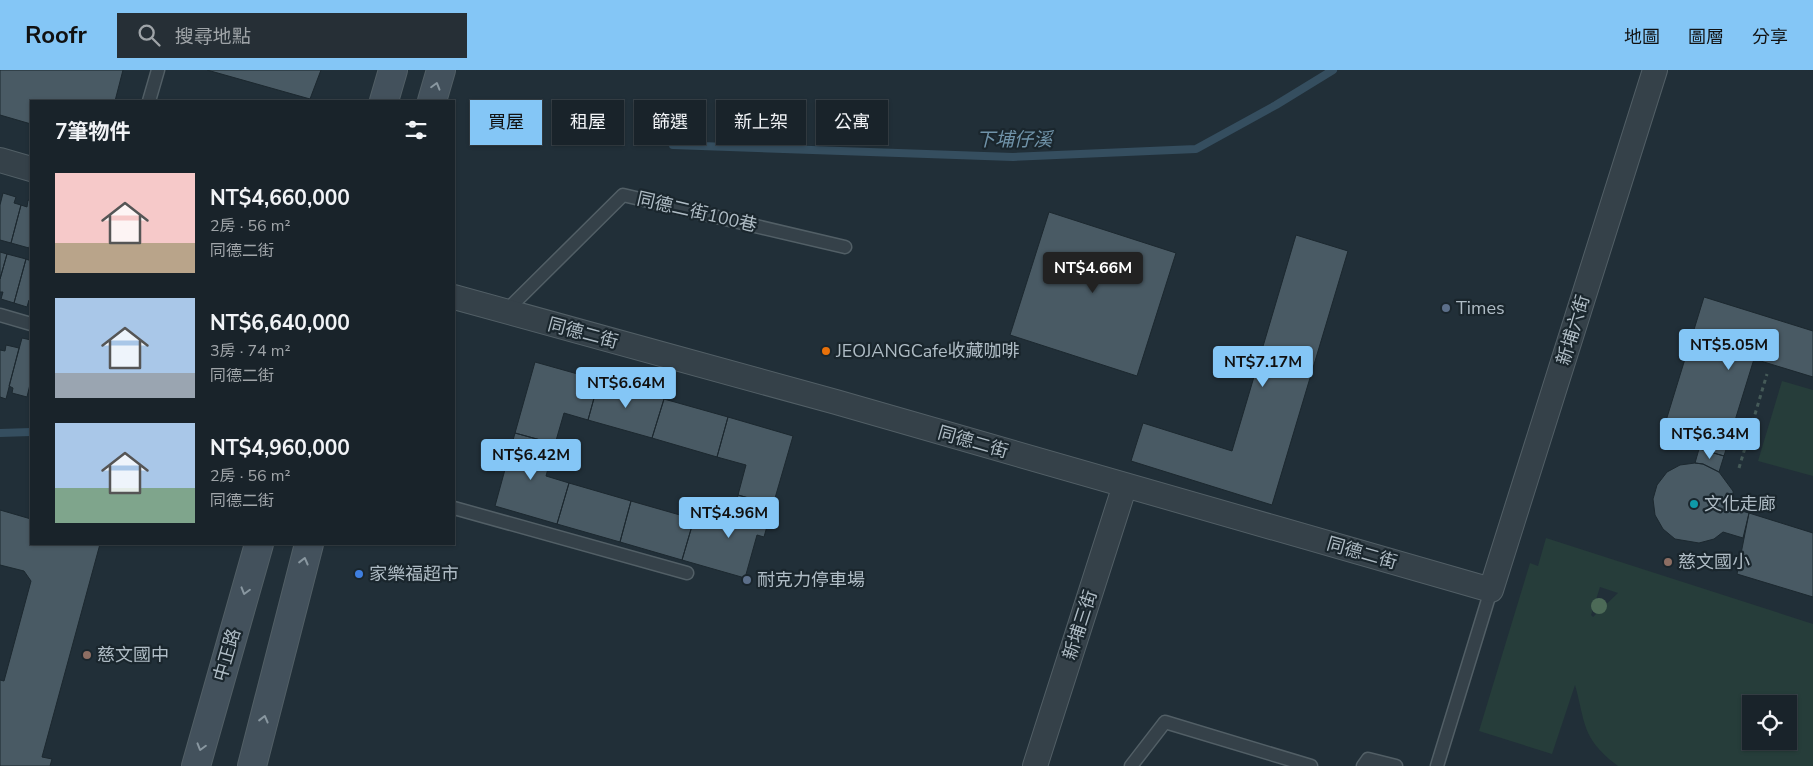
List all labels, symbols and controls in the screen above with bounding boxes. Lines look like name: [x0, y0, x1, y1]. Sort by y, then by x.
search box: [117, 13, 467, 58]
text: Roofr: [25, 19, 87, 51]
icon: search: [135, 21, 163, 49]
text: 搜尋地點: [175, 24, 251, 50]
text: 地圖: [1624, 25, 1660, 49]
text: 圖層: [1688, 25, 1724, 49]
text: 分享: [1752, 25, 1788, 49]
one-way arrow: [431, 82, 441, 90]
chip: 買屋: [470, 100, 542, 145]
chip: 租屋: [552, 100, 624, 145]
chip: 篩選: [634, 100, 706, 145]
chip: 新上架: [716, 100, 806, 145]
chip: 公寓: [816, 100, 888, 145]
icon: filters: [402, 116, 430, 144]
text: 7筆物件: [55, 118, 131, 146]
water label: 下埔仔溪: [976, 127, 1055, 153]
text: NT$4,660,000: [210, 184, 350, 212]
street label: 同德二街100巷: [635, 187, 759, 237]
icon: home: [95, 193, 155, 253]
text: 2房 · 56 m²: [210, 215, 291, 237]
text: 同德二街: [210, 240, 274, 262]
pin: NT$4.66M: [1041, 252, 1145, 294]
text: NT$4.66M: [1054, 257, 1132, 279]
street label: 新埔六街: [1551, 292, 1595, 368]
place label: Times: [1456, 296, 1505, 320]
marker: Times: [1440, 302, 1452, 314]
text: NT$6,640,000: [210, 309, 350, 337]
street label: 同德二街: [545, 312, 621, 354]
icon: home: [95, 318, 155, 378]
pin: NT$5.05M: [1677, 328, 1781, 371]
text: NT$5.05M: [1690, 334, 1768, 356]
place label: JEOJANGCafe收藏咖啡: [835, 339, 1020, 363]
text: 3房 · 74 m²: [210, 340, 291, 362]
marker: JEOJANGCafe收藏咖啡: [820, 345, 832, 357]
pin: NT$7.17M: [1211, 346, 1315, 388]
text: NT$7.17M: [1224, 351, 1302, 373]
text: 同德二街: [210, 365, 274, 387]
pin: NT$6.64M: [574, 366, 678, 409]
text: NT$6.64M: [587, 372, 665, 394]
pin: NT$6.34M: [1658, 418, 1762, 460]
street label: 同德二街: [935, 421, 1011, 463]
text: NT$6.34M: [1671, 423, 1749, 445]
text: NT$4,960,000: [210, 434, 350, 462]
pin: NT$6.42M: [479, 438, 583, 481]
icon: home: [95, 443, 155, 503]
text: NT$6.42M: [492, 444, 570, 466]
text: 2房 · 56 m²: [210, 465, 291, 487]
text: 同德二街: [210, 490, 274, 512]
place label: 文化走廊: [1704, 492, 1776, 516]
pin: NT$4.96M: [677, 496, 781, 539]
marker: 文化走廊: [1688, 498, 1700, 510]
text: NT$4.96M: [690, 502, 768, 524]
street label: 同德二街: [1324, 532, 1400, 574]
place label: 慈文國小: [1678, 550, 1750, 574]
marker: 慈文國小: [1662, 556, 1674, 568]
one-way arrow: [299, 558, 309, 566]
place label: 家樂福超市: [369, 562, 459, 586]
marker: 家樂福超市: [353, 568, 365, 580]
place label: 耐克力停車場: [757, 568, 865, 592]
marker: 耐克力停車場: [741, 574, 753, 586]
one-way arrow: [241, 586, 251, 594]
street label: 新埔三街: [1057, 587, 1103, 663]
street label: 中正路: [208, 626, 246, 684]
place label: 慈文國中: [97, 643, 169, 667]
marker: 慈文國中: [81, 649, 93, 661]
map controls: [1742, 695, 1797, 750]
button: locate: [1742, 695, 1797, 750]
one-way arrow: [258, 714, 269, 723]
one-way arrow: [197, 742, 207, 751]

